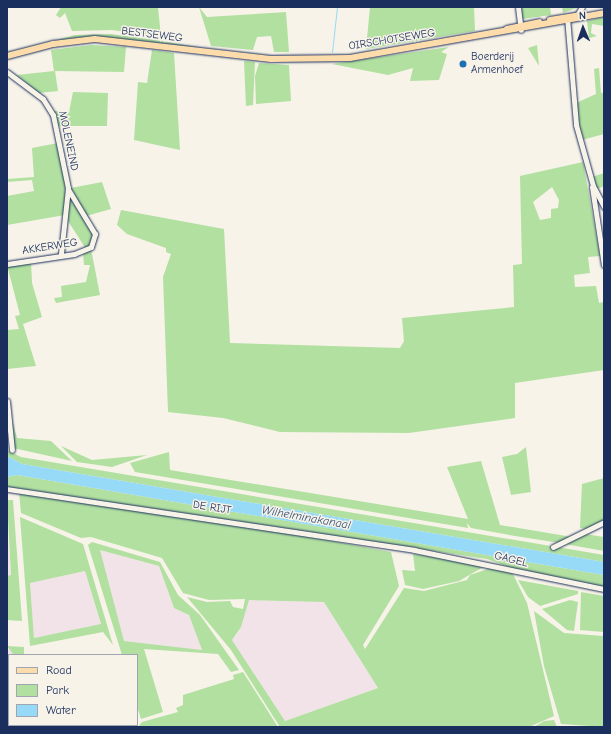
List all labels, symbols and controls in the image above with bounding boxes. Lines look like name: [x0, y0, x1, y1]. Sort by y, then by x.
north arrow: [563, 8, 603, 48]
text: N: [579, 9, 586, 22]
street label: BESTSEWEG: [120, 25, 184, 45]
street label: OIRSCHOTSEWEG: [348, 27, 436, 53]
place label: Boerderij Armenhoef: [471, 51, 523, 77]
marker: Boerderij Armenhoef: [458, 59, 468, 69]
street label: MOLENEIND: [55, 110, 81, 172]
street label: AKKERWEG: [21, 236, 79, 258]
street label: DE RIJT: [192, 498, 232, 518]
water label: Wilhelminakanaal: [260, 503, 352, 533]
street label: GAGEL: [493, 549, 529, 571]
legend: [8, 654, 138, 726]
text: Road: [46, 663, 72, 677]
text: Park: [46, 683, 69, 697]
text: Water: [46, 703, 76, 717]

